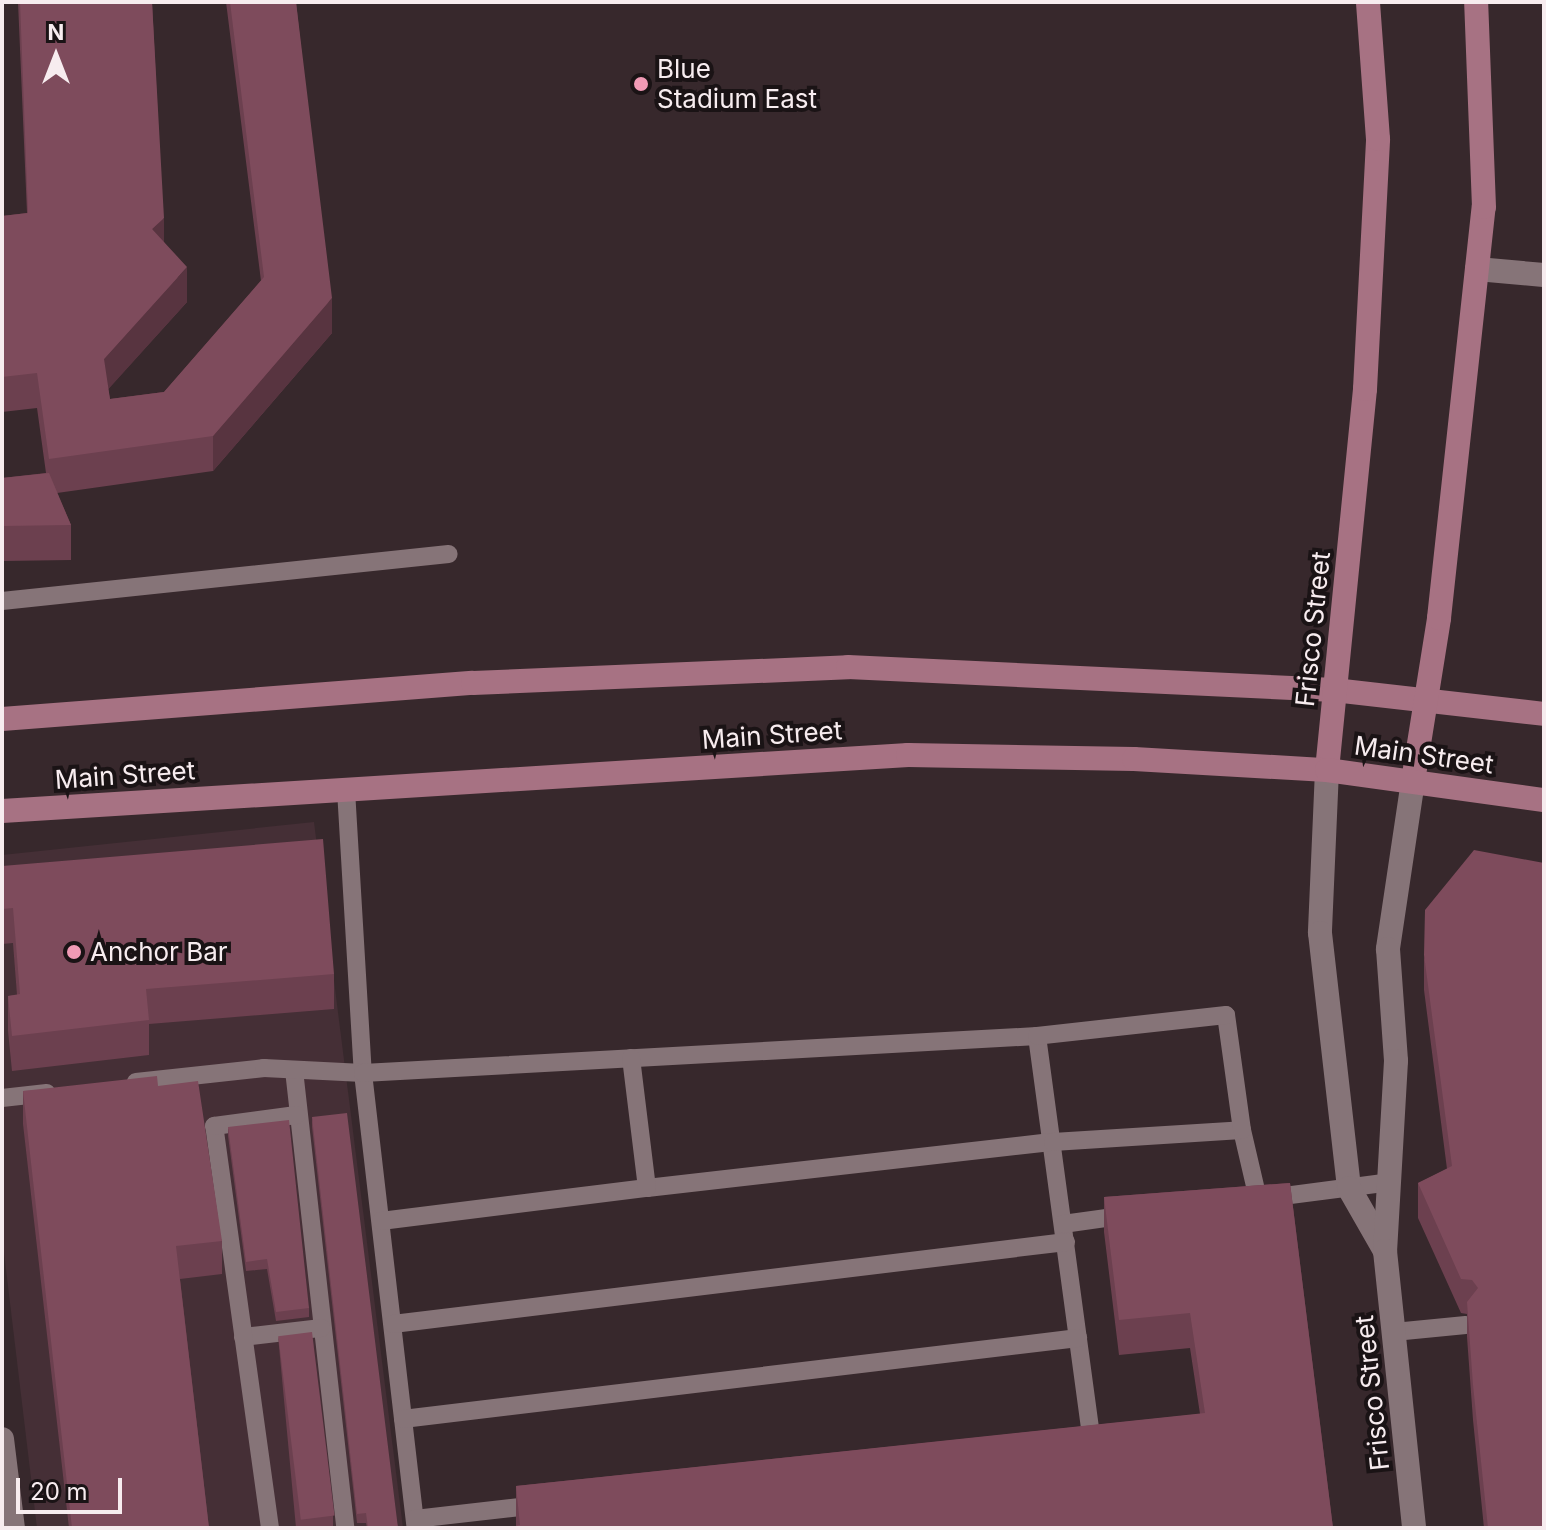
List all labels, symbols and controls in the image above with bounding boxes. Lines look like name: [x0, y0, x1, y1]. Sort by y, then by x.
north arrow: [16, 16, 96, 96]
text: N: [48, 19, 64, 45]
place label: Blue Stadium East: [657, 53, 817, 114]
marker: Blue Stadium East: [632, 75, 650, 93]
street label: Frisco Street: [1289, 550, 1337, 708]
street label: Main Street: [701, 715, 843, 755]
street label: Main Street: [1352, 730, 1496, 780]
street label: Main Street: [54, 755, 196, 795]
place label: Anchor Bar: [90, 936, 228, 968]
marker: Anchor Bar: [65, 943, 83, 961]
street label: Frisco Street: [1348, 1314, 1396, 1472]
scale bar: [20, 1462, 126, 1512]
text: 20 m: [30, 1477, 88, 1506]

